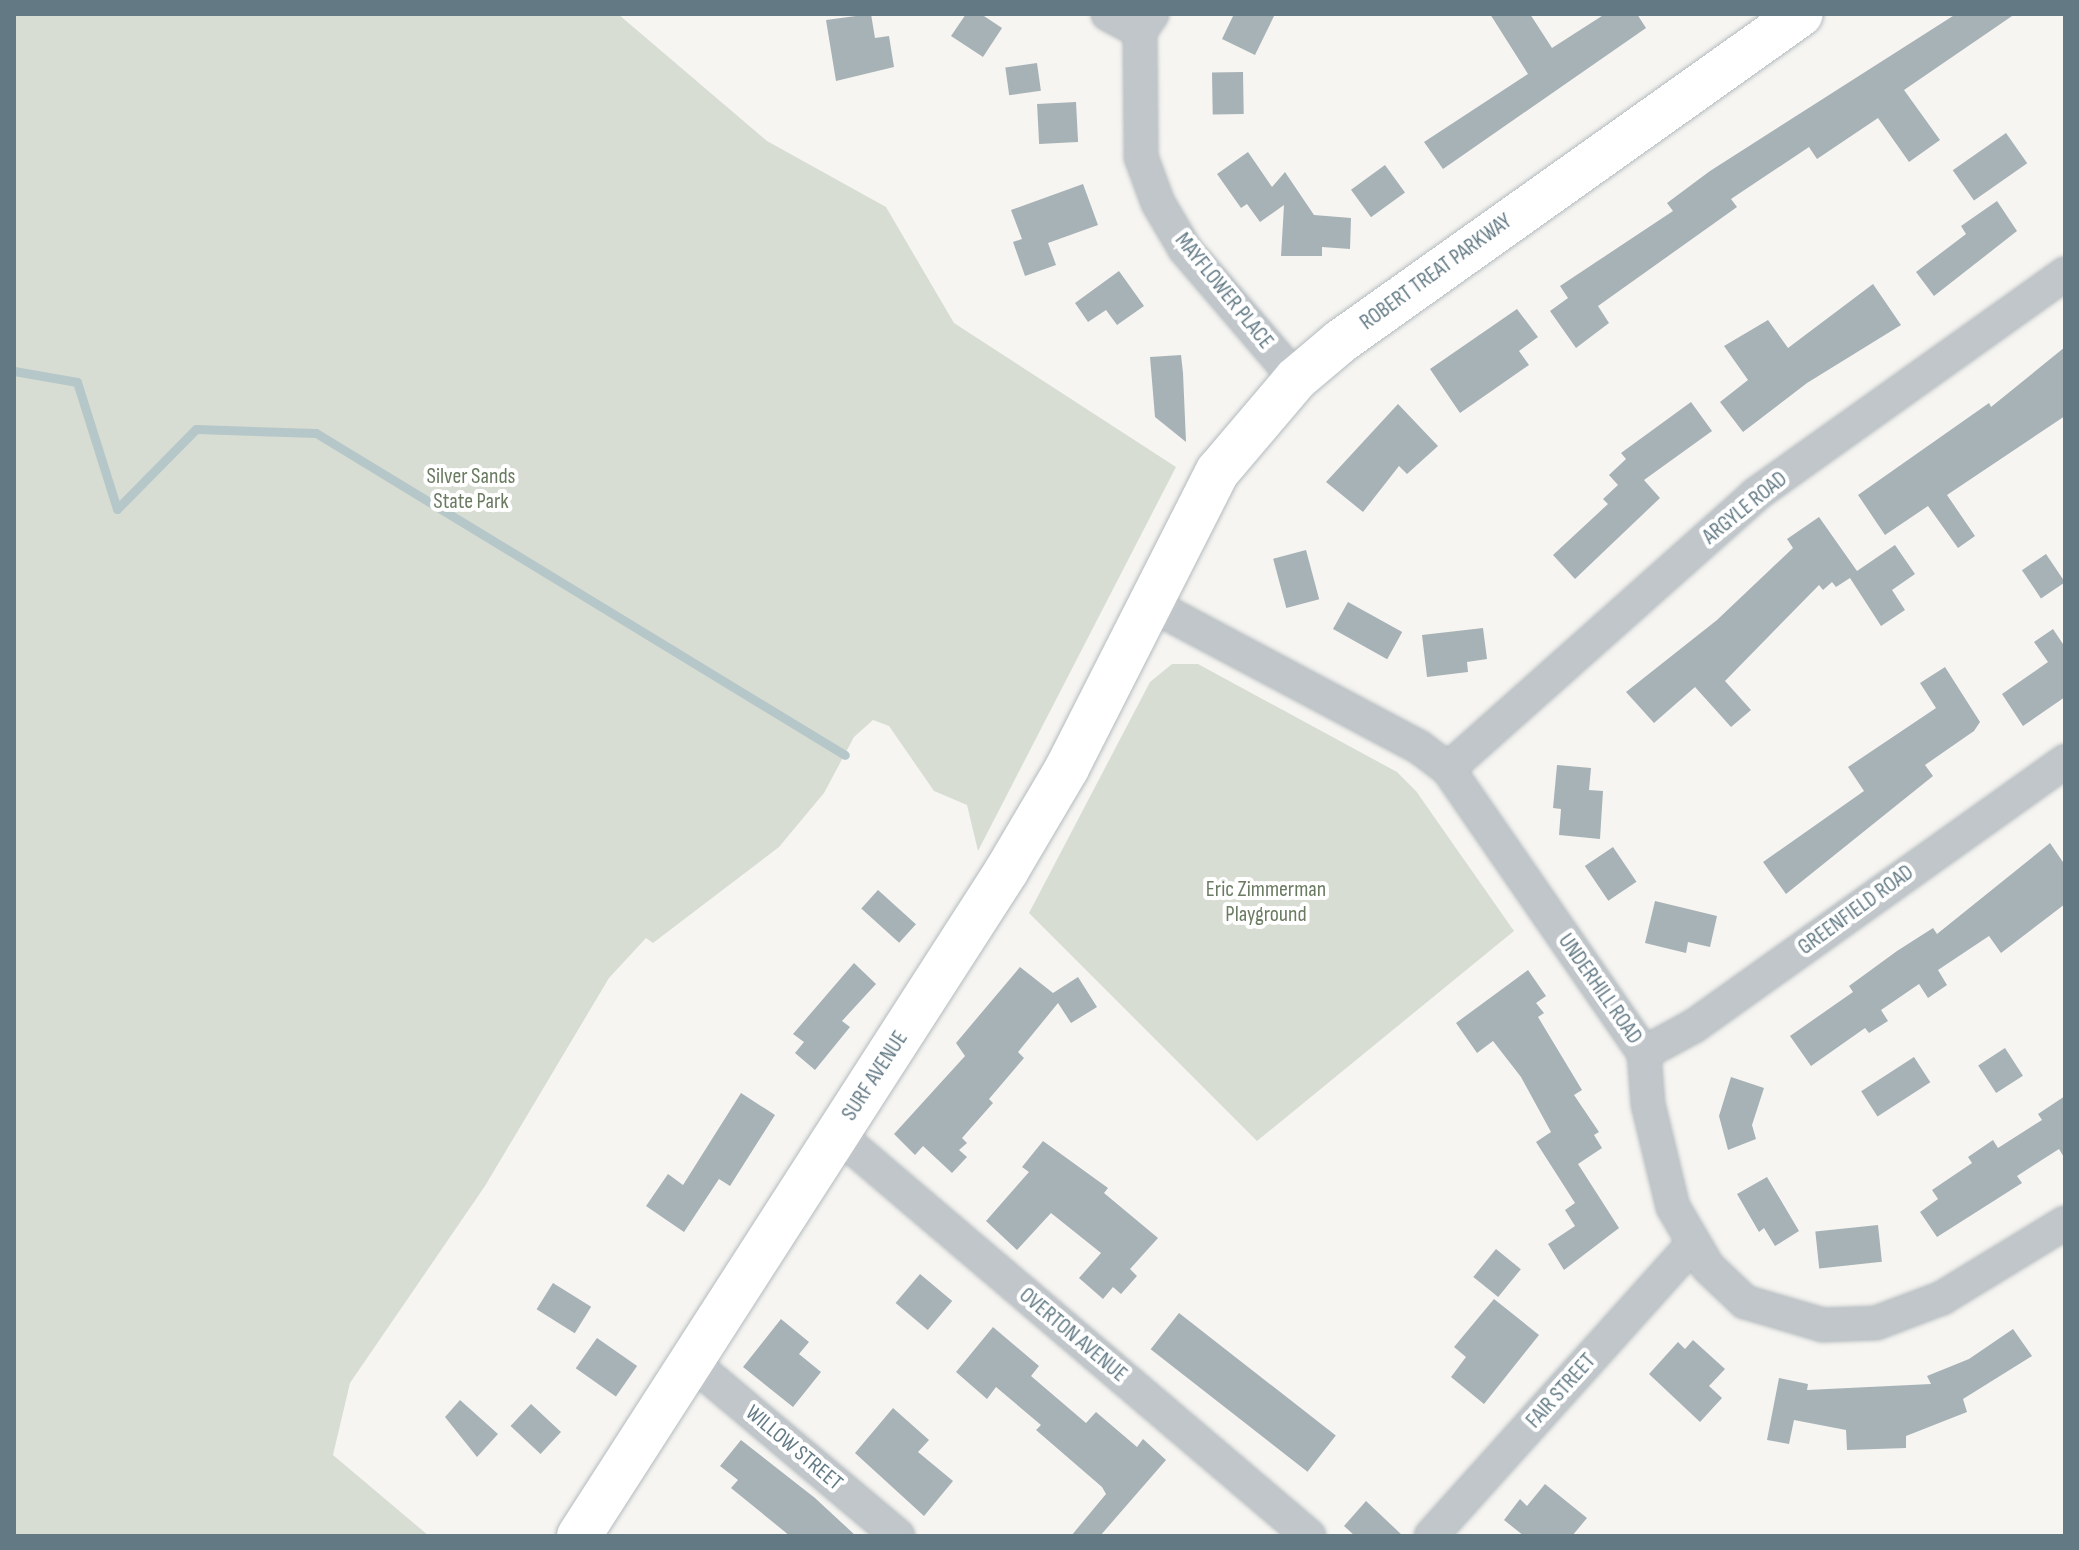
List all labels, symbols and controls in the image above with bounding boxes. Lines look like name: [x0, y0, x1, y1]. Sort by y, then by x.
street label: ROBERT TREAT PARKWAY: [1355, 208, 1517, 336]
street label: MAYFLOWER PLACE: [1169, 228, 1279, 354]
park label: Silver Sands State Park: [427, 463, 515, 514]
street label: ARGYLE ROAD: [1697, 466, 1793, 550]
street label: GREENFIELD ROAD: [1793, 859, 1919, 961]
park label: Eric Zimmerman Playground: [1206, 876, 1326, 928]
street label: UNDERHILL ROAD: [1552, 929, 1648, 1049]
street label: SURF AVENUE: [836, 1026, 914, 1126]
street label: OVERTON AVENUE: [1014, 1282, 1132, 1388]
street label: FAIR STREET: [1521, 1348, 1601, 1434]
street label: WILLOW STREET: [740, 1400, 848, 1496]

